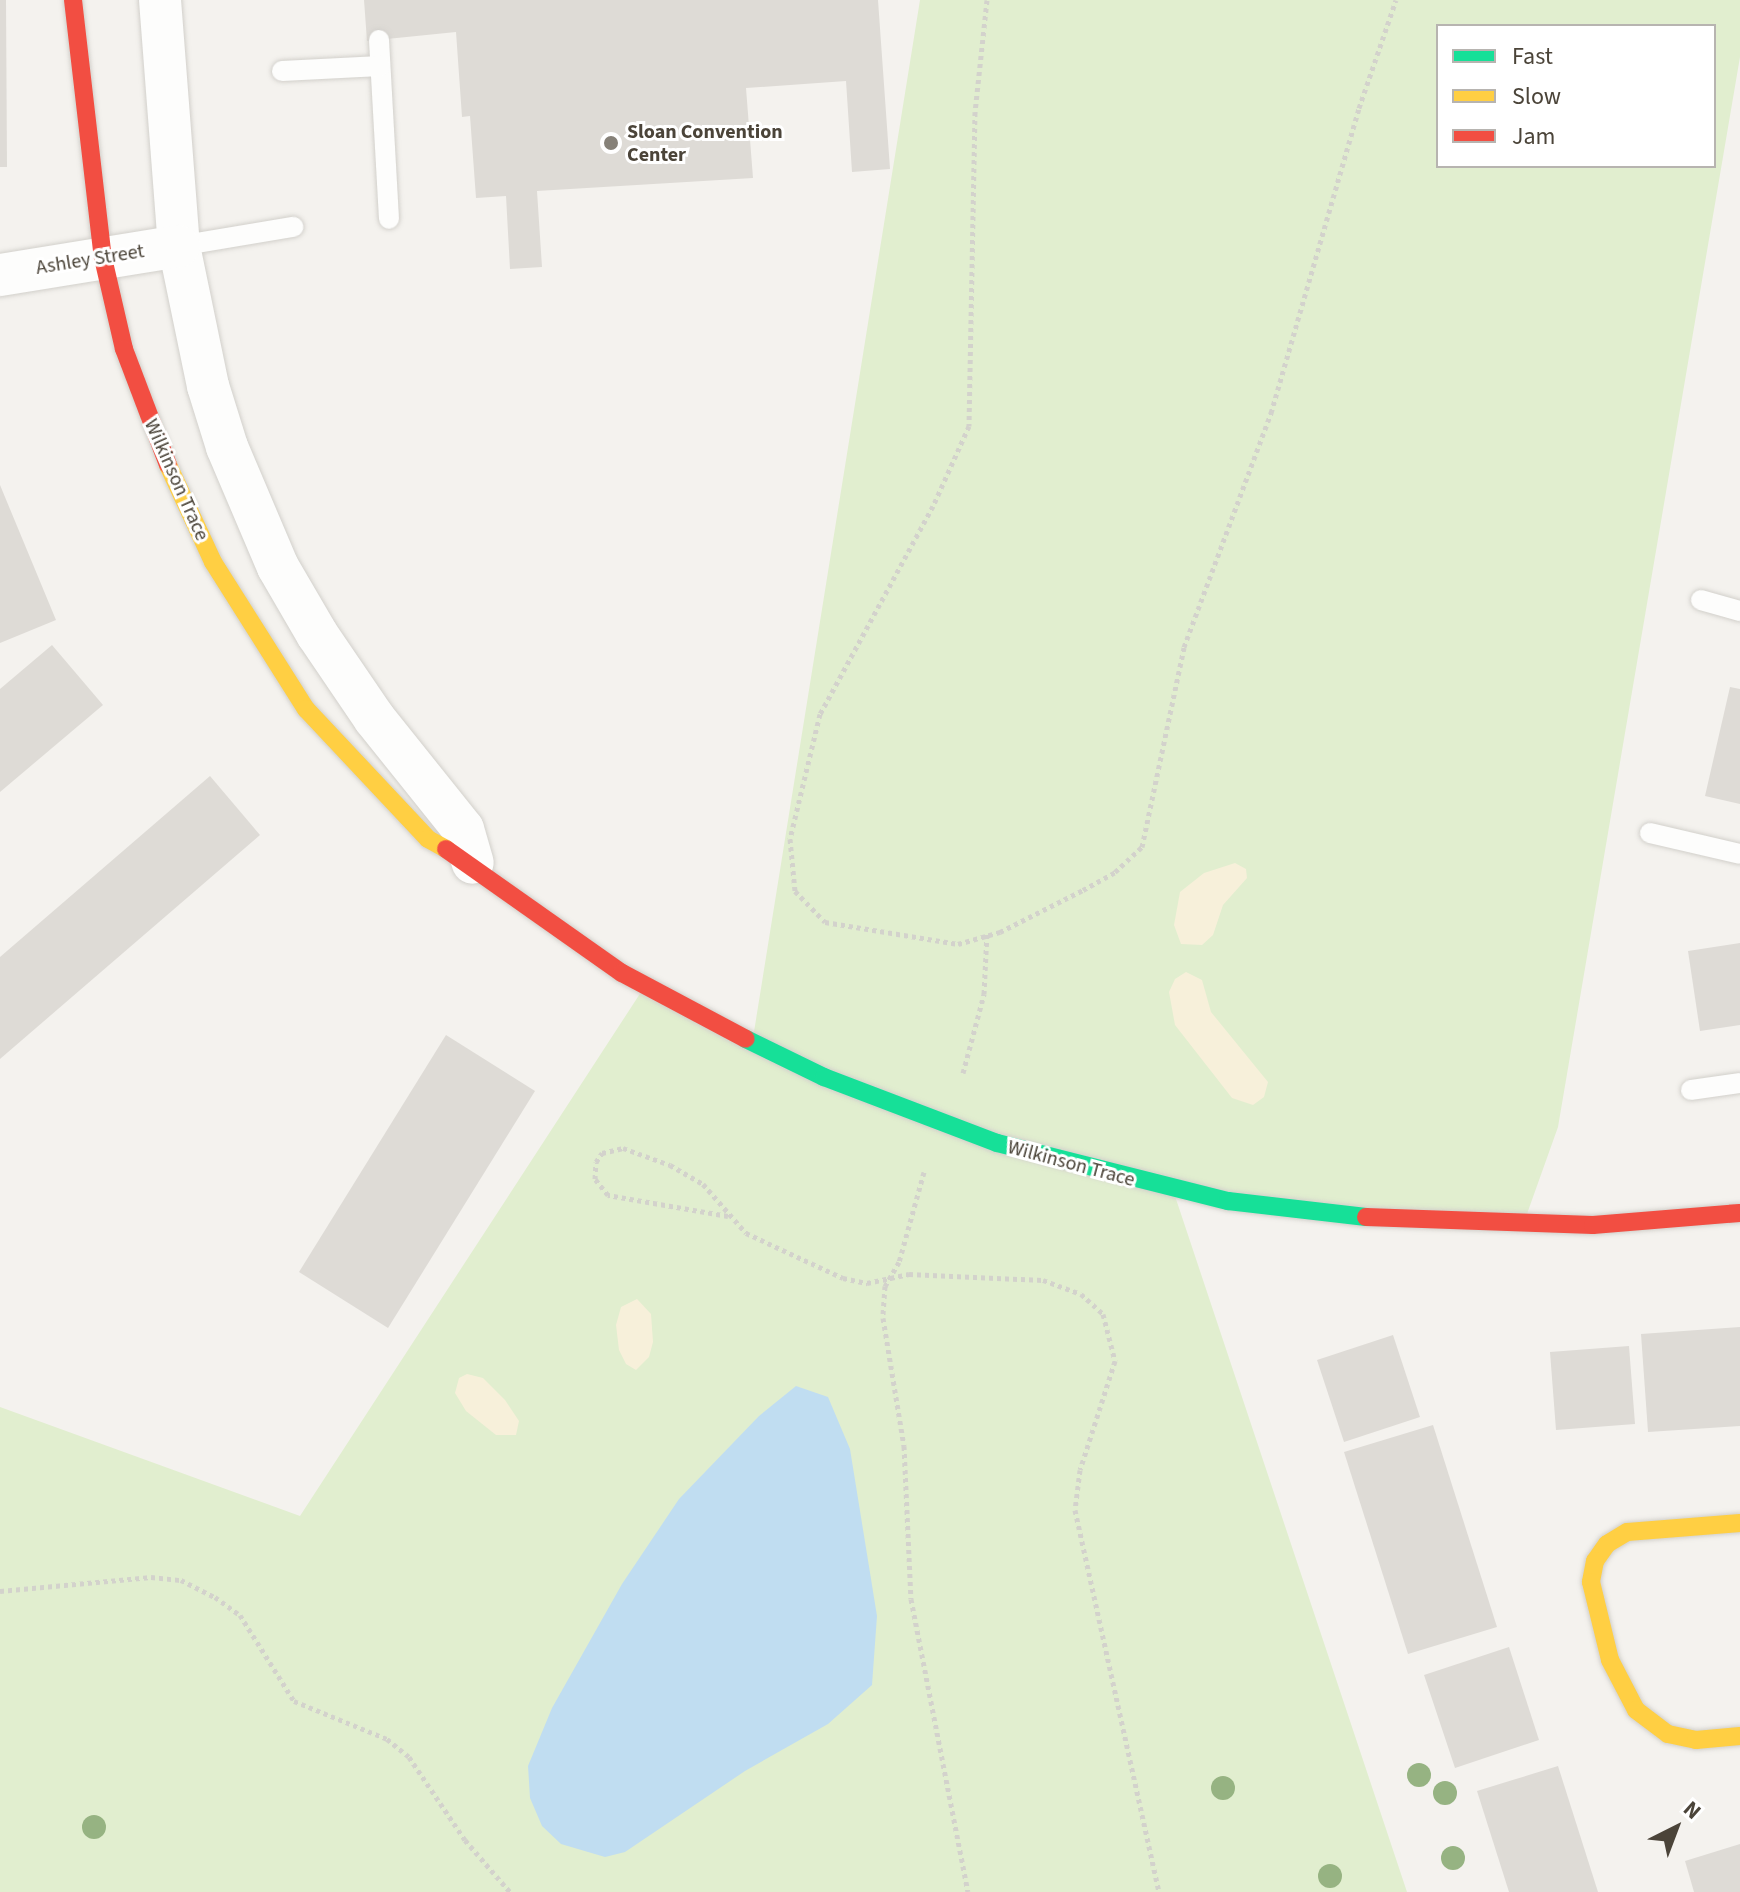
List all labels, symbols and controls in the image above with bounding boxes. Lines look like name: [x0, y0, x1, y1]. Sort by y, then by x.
legend: [1436, 24, 1716, 168]
text: Fast: [1512, 39, 1553, 74]
text: Slow: [1512, 79, 1561, 114]
text: Jam: [1512, 119, 1556, 154]
place label: Sloan Convention Center: [627, 120, 783, 167]
marker: Sloan Convention Center: [602, 134, 620, 152]
street label: Ashley Street: [34, 240, 146, 280]
street label: Wilkinson Trace: [138, 415, 214, 545]
street label: Wilkinson Trace: [1005, 1136, 1137, 1192]
north arrow: [1636, 1788, 1716, 1868]
text: N: [1676, 1793, 1708, 1827]

